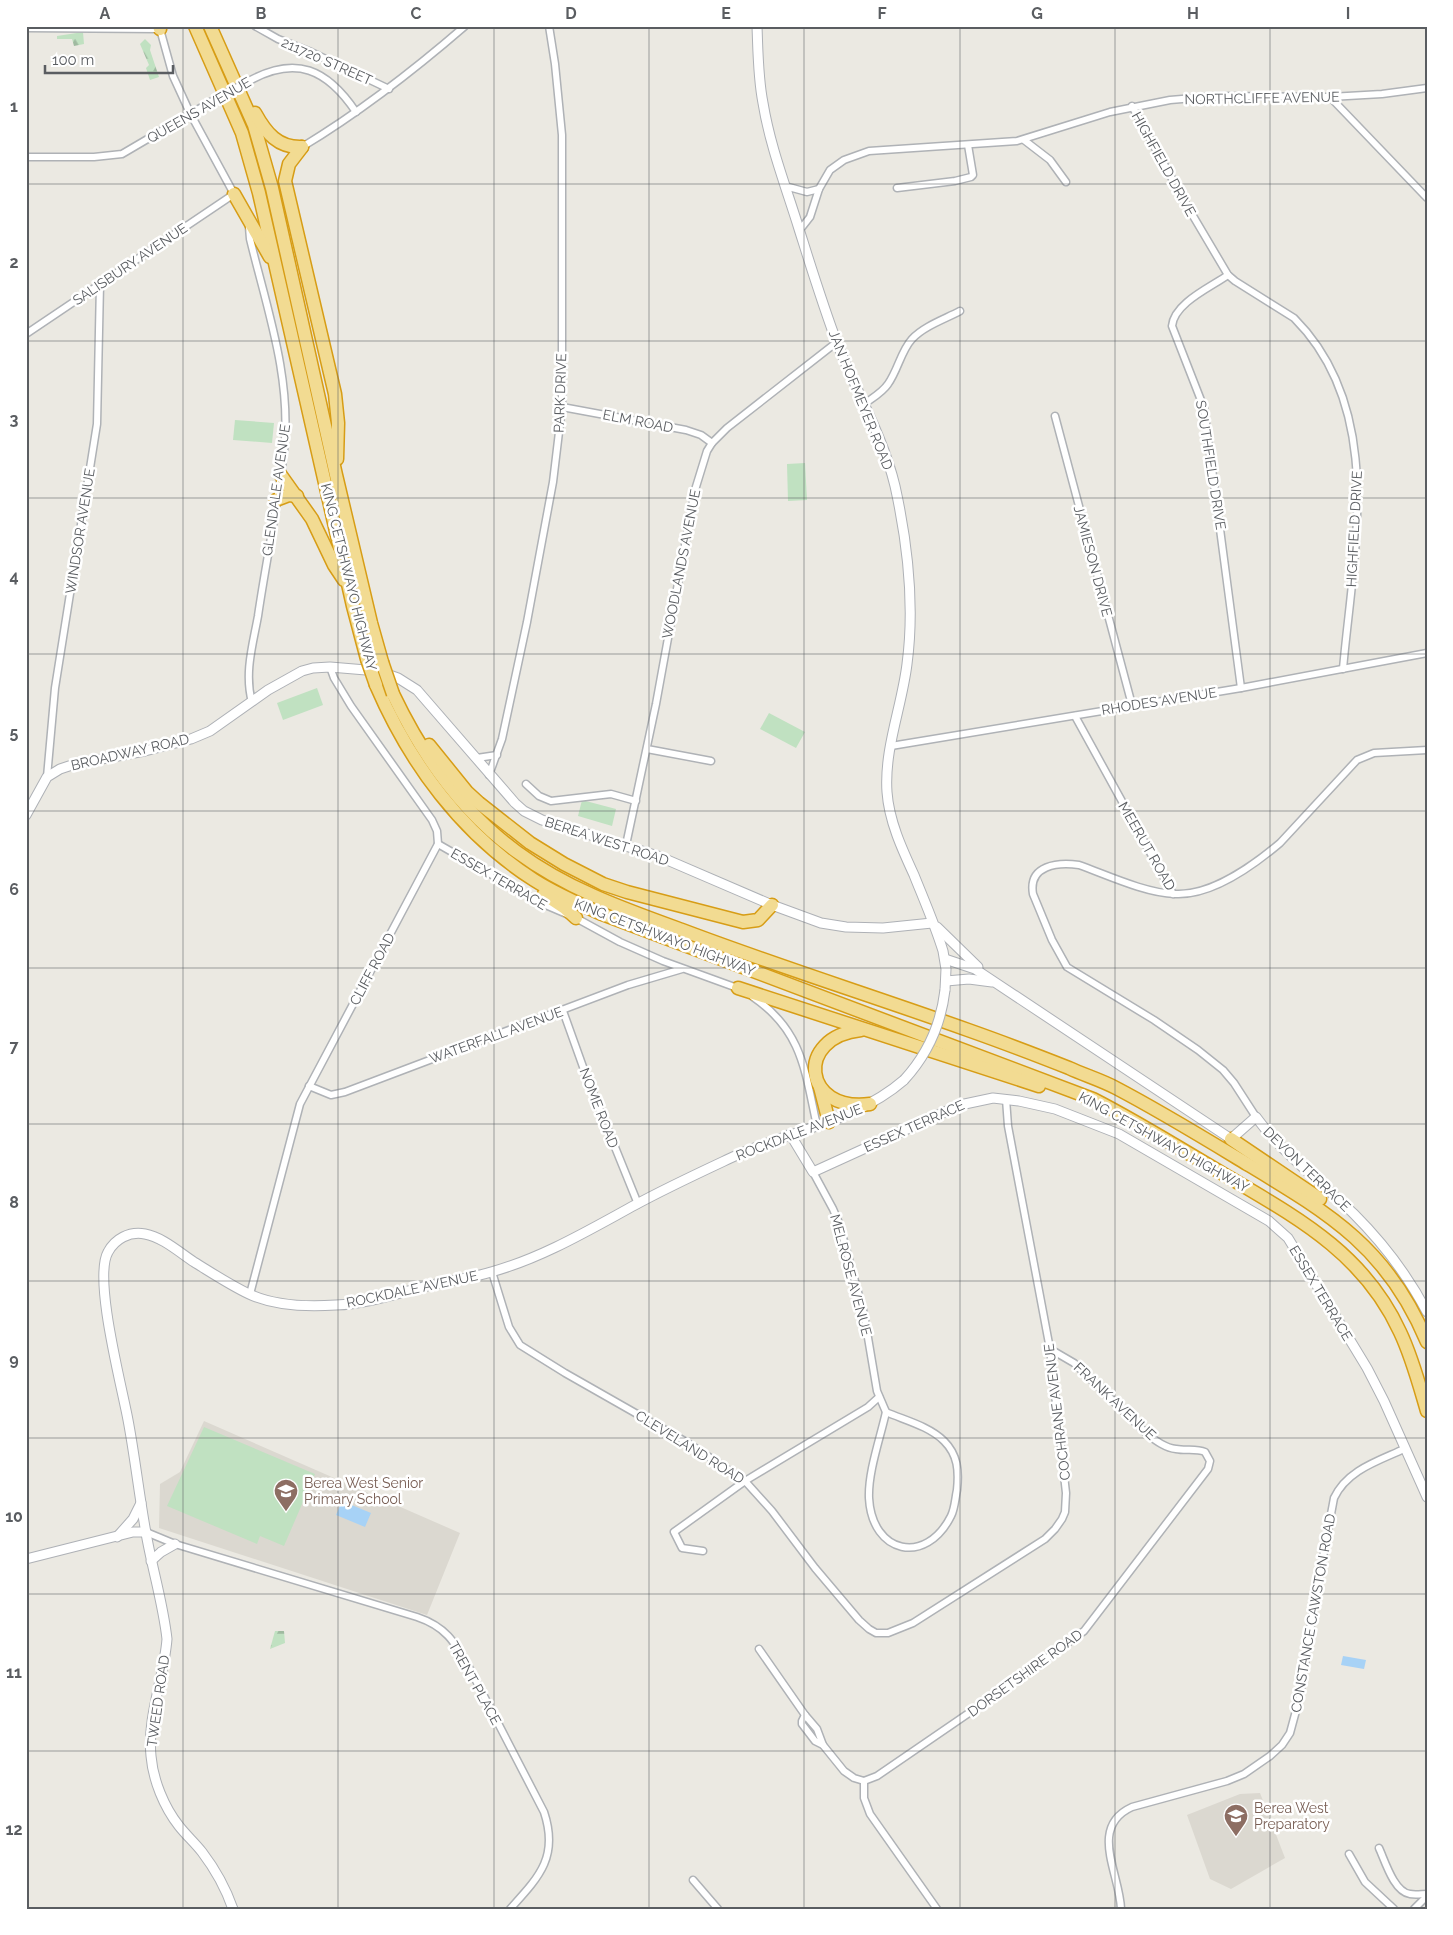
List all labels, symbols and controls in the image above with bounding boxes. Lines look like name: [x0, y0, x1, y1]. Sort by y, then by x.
text: A: [100, 4, 111, 23]
text: B: [256, 4, 267, 23]
text: C: [411, 4, 422, 23]
text: D: [565, 4, 577, 23]
text: E: [721, 4, 731, 23]
text: F: [877, 4, 887, 23]
text: G: [1031, 4, 1043, 23]
text: H: [1187, 4, 1199, 23]
text: I: [1346, 4, 1350, 23]
street label: 211720 STREET: [279, 34, 375, 88]
scale bar: [45, 42, 172, 74]
text: 100 m: [52, 51, 94, 69]
street label: QUEENS AVENUE: [144, 74, 254, 146]
street label: NORTHCLIFFE AVENUE: [1184, 89, 1340, 107]
text: 1: [10, 97, 18, 116]
street label: HIGHFIELD DRIVE: [1129, 109, 1199, 219]
street label: SALISBURY AVENUE: [70, 220, 190, 308]
text: 2: [9, 253, 19, 272]
street label: JAN HOFMEYER ROAD: [826, 328, 896, 472]
street label: PARK DRIVE: [551, 353, 569, 433]
street label: SOUTHFIELD DRIVE: [1193, 399, 1229, 531]
street label: ELM ROAD: [601, 406, 675, 436]
text: 3: [10, 410, 19, 429]
street label: GLENDALE AVENUE: [259, 423, 293, 557]
street label: WINDSOR AVENUE: [62, 467, 98, 595]
street label: HIGHFIELD DRIVE: [1343, 470, 1365, 588]
street label: KING CETSHWAYO HIGHWAY: [318, 482, 380, 672]
street label: WOODLANDS AVENUE: [659, 488, 703, 640]
street label: JAMIESON DRIVE: [1070, 504, 1116, 618]
text: 4: [9, 567, 19, 586]
street label: RHODES AVENUE: [1100, 684, 1218, 718]
text: 5: [10, 723, 19, 742]
street label: BROADWAY ROAD: [69, 731, 191, 773]
street label: MEERUT ROAD: [1115, 799, 1179, 893]
street label: BEREA WEST ROAD: [543, 813, 671, 869]
street label: ESSEX TERRACE: [448, 845, 550, 913]
text: 6: [9, 880, 19, 899]
street label: KING CETSHWAYO HIGHWAY: [572, 895, 758, 979]
street label: CLIFF ROAD: [346, 930, 398, 1008]
street label: WATERFALL AVENUE: [427, 1003, 565, 1067]
text: 7: [10, 1037, 19, 1056]
street label: NOME ROAD: [576, 1066, 622, 1150]
street label: KING CETSHWAYO HIGHWAY: [1076, 1088, 1252, 1196]
street label: ESSEX TERRACE: [861, 1097, 967, 1155]
street label: ROCKDALE AVENUE: [734, 1101, 864, 1163]
street label: DEVON TERRACE: [1260, 1123, 1354, 1215]
text: 8: [9, 1193, 19, 1212]
street label: MELROSE AVENUE: [827, 1212, 875, 1338]
street label: ESSEX TERRACE: [1286, 1242, 1356, 1344]
street label: ROCKDALE AVENUE: [345, 1267, 479, 1311]
street label: COCHRANE AVENUE: [1041, 1343, 1073, 1481]
text: 9: [9, 1350, 19, 1369]
street label: FRANK AVENUE: [1071, 1359, 1159, 1443]
street label: CLEVELAND ROAD: [633, 1407, 747, 1487]
place label: Berea West Senior Primary School: [304, 1475, 423, 1507]
school or university icon: Berea West Senior Primary School: [273, 1478, 299, 1512]
text: 10: [5, 1507, 23, 1526]
street label: CONSTANCE CAWSTON ROAD: [1288, 1512, 1338, 1714]
street label: DORSETSHIRE ROAD: [965, 1626, 1085, 1720]
street label: TRENT PLACE: [446, 1639, 504, 1727]
street label: TWEED ROAD: [144, 1654, 172, 1748]
text: 11: [6, 1663, 22, 1682]
place label: Berea West Preparatory: [1254, 1800, 1330, 1832]
school or university icon: Berea West Preparatory: [1223, 1803, 1249, 1837]
text: 12: [6, 1820, 22, 1839]

